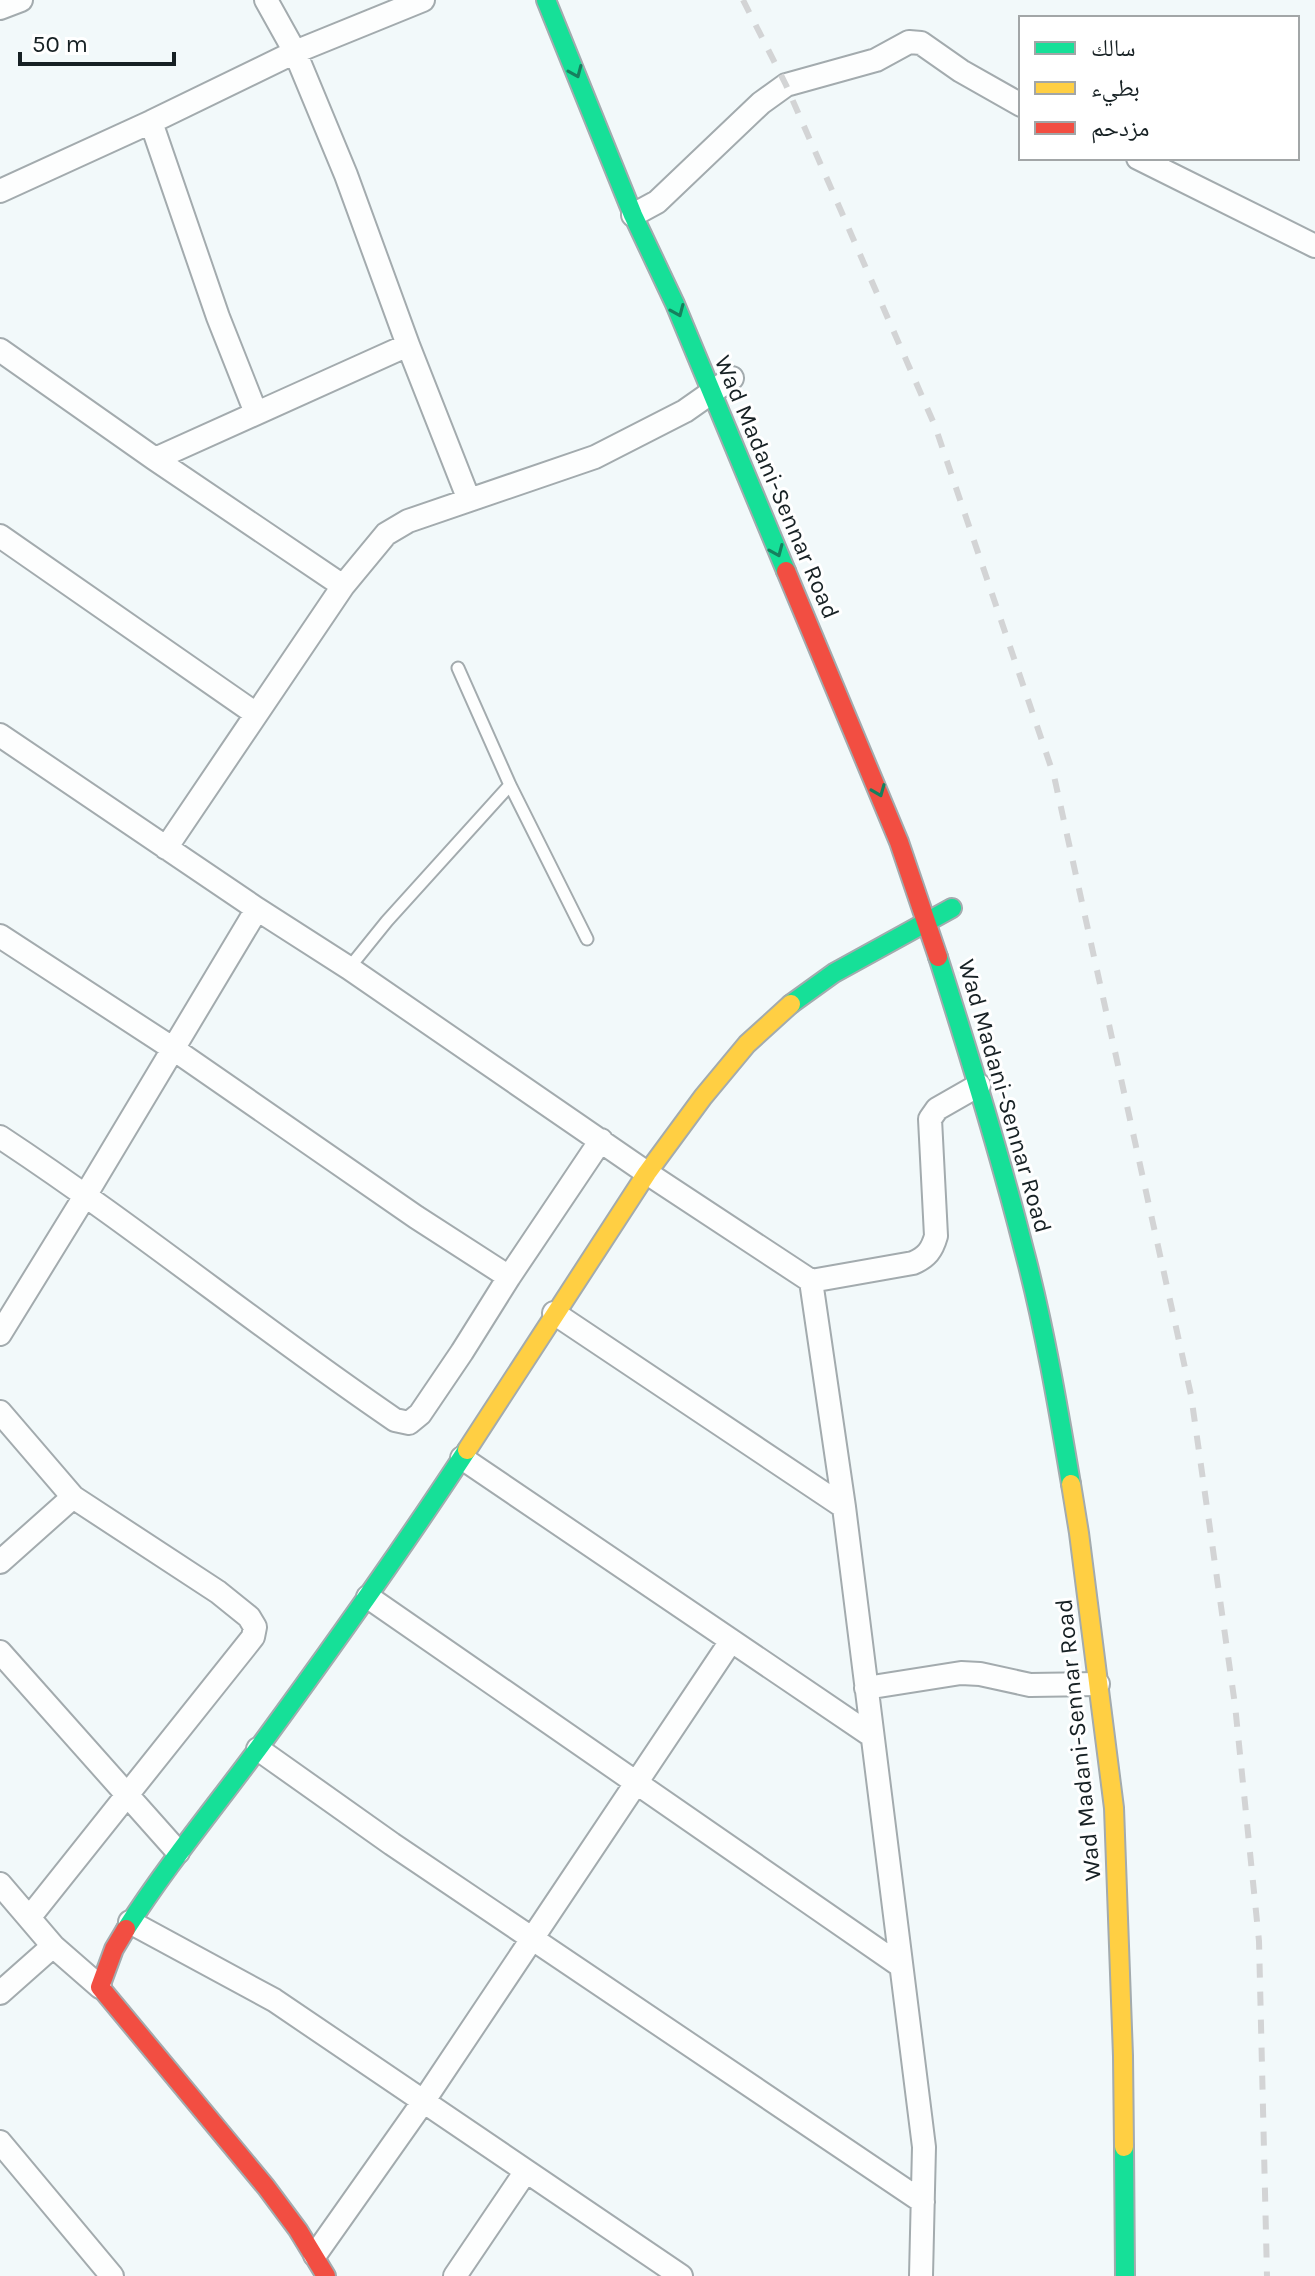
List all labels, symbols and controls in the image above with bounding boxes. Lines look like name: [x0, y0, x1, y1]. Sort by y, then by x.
scale bar: [20, 16, 174, 66]
legend: [1019, 16, 1299, 160]
text: 50 m: [32, 30, 88, 58]
text: سالك: [1091, 34, 1136, 62]
one-way arrow: [566, 64, 582, 78]
text: بطيء: [1091, 74, 1140, 107]
text: مزدحم: [1091, 114, 1150, 144]
one-way arrow: [668, 303, 684, 317]
street label: Wad Madani-Sennar Road: [709, 351, 845, 623]
one-way arrow: [768, 543, 784, 557]
one-way arrow: [869, 783, 886, 797]
street label: Wad Madani-Sennar Road: [952, 956, 1058, 1236]
street label: Wad Madani-Sennar Road: [1049, 1598, 1107, 1882]

